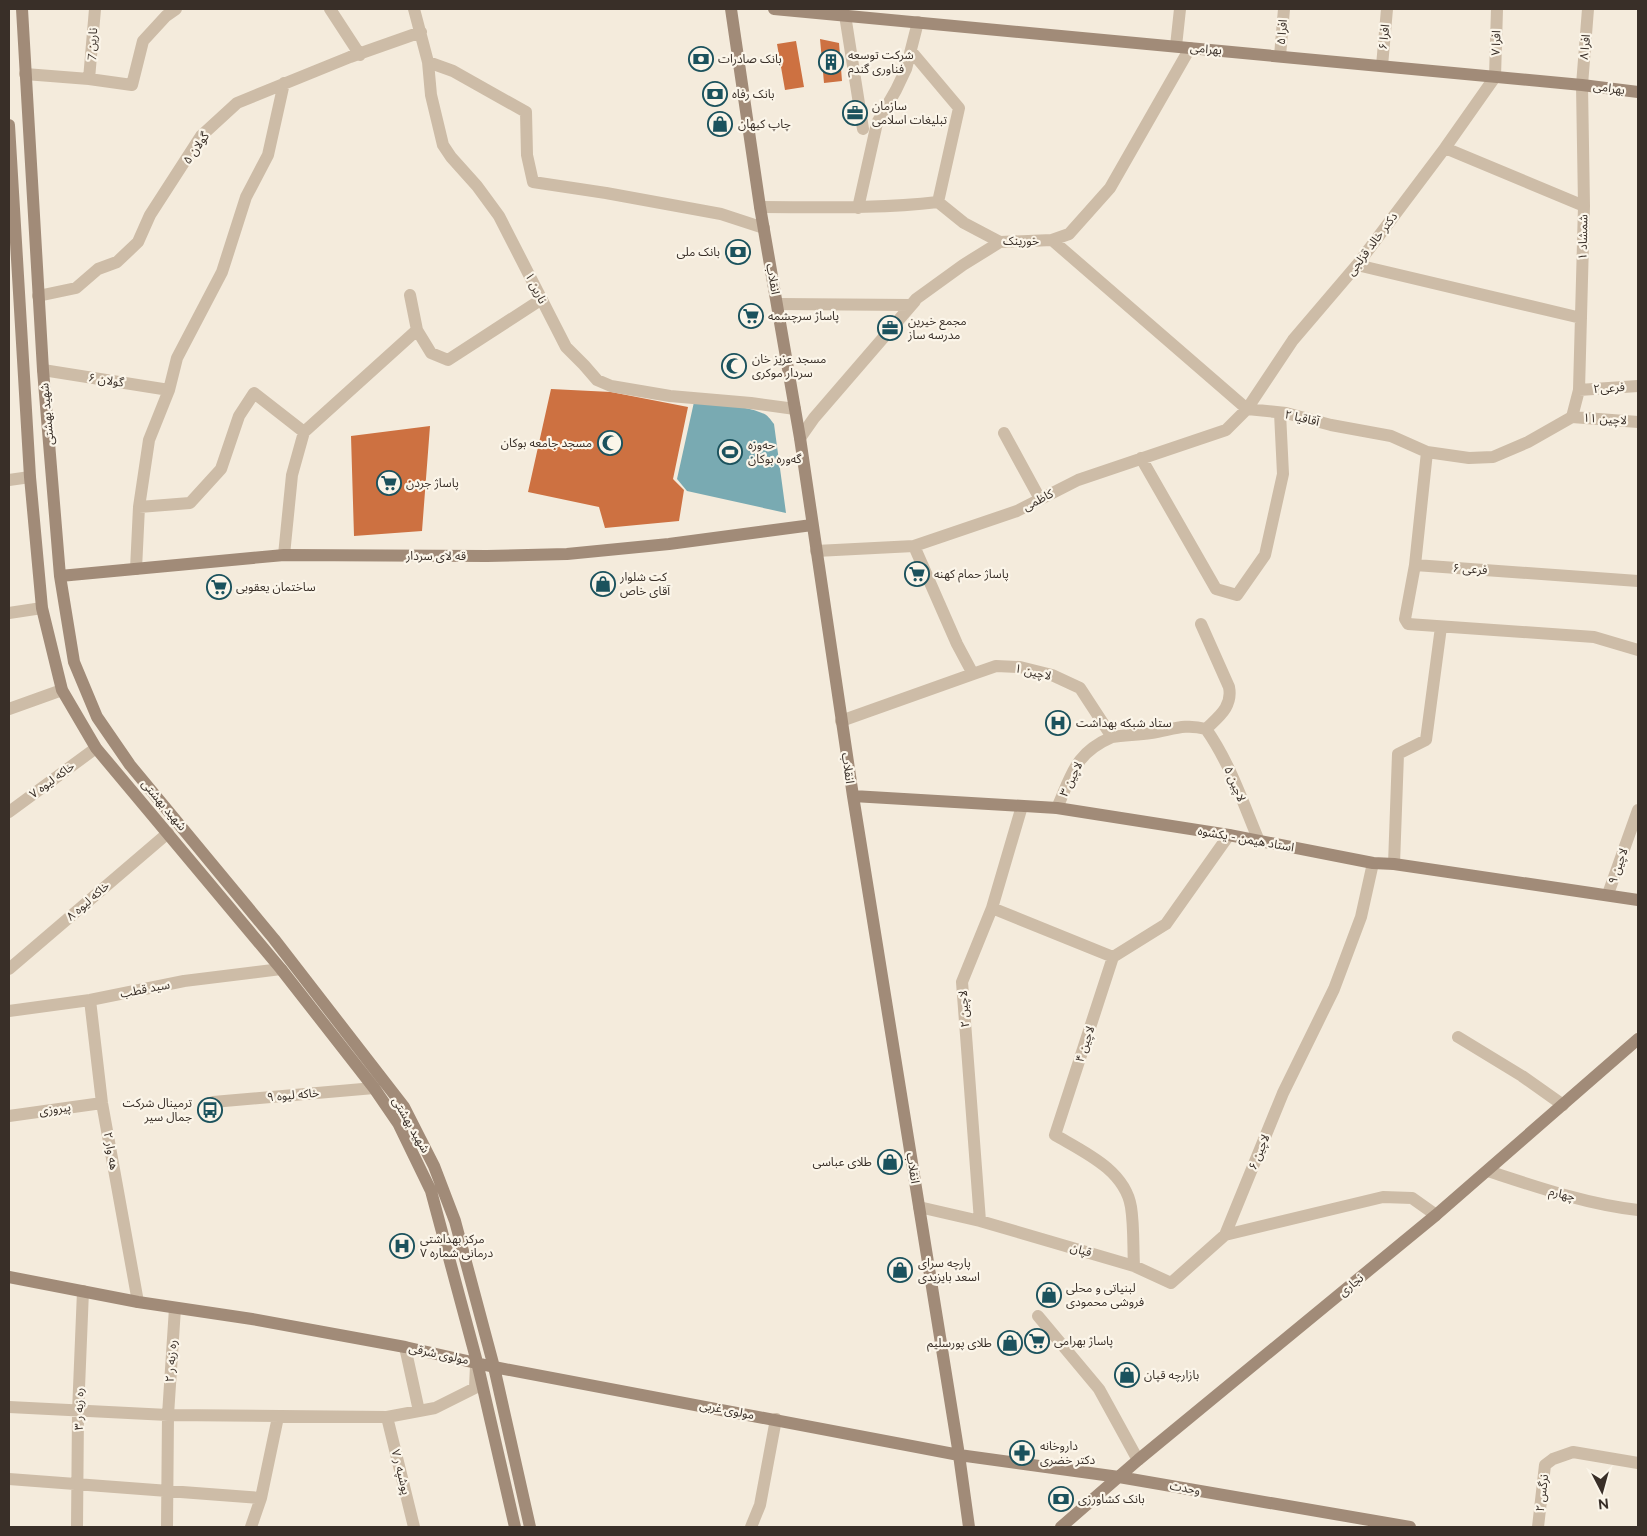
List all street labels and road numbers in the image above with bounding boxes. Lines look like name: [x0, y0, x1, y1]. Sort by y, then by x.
street label: افرا ۵: [1274, 19, 1290, 45]
street label: افرا ۶: [1376, 23, 1392, 50]
street label: نارین 7: [84, 27, 100, 61]
street label: افرا ۷: [1489, 30, 1503, 56]
street label: افرا ۸: [1577, 34, 1593, 60]
street label: بهرامی: [1190, 41, 1222, 57]
street label: بهرامی: [1592, 79, 1626, 97]
street label: گولان ۵: [180, 128, 213, 167]
street label: دکتر خالد قزلجی: [1344, 209, 1400, 278]
street label: شمشاد ۱: [1576, 214, 1590, 260]
street label: خورینک: [1003, 234, 1039, 248]
street label: انقلاب: [763, 262, 783, 296]
street label: نارین ۱: [522, 270, 550, 306]
street label: گولان ۶: [87, 370, 126, 390]
street label: فرعی۲: [1593, 380, 1625, 396]
street label: شهید بهشتی: [37, 382, 57, 446]
street label: آقاقیا ۲: [1283, 407, 1321, 429]
street label: لاچین ۱۱: [1582, 410, 1627, 429]
street label: کاظمی: [1020, 486, 1057, 514]
street label: قه لای سردار: [405, 549, 466, 563]
street label: فرعی ۶: [1452, 561, 1488, 577]
street label: لاچین ۱: [1013, 661, 1053, 684]
street label: انقلاب: [839, 752, 857, 785]
street label: خاکه لیوه ۷: [27, 759, 77, 801]
street label: لاچین ۳: [1057, 759, 1086, 799]
street label: لاچین ۵: [1220, 764, 1249, 804]
street label: شهید بهشتی: [139, 777, 189, 833]
street label: استاد هیمن - یکشوه: [1197, 824, 1295, 854]
street label: لاچین ۹: [1605, 846, 1632, 886]
street label: خاکه لیوه ۸: [64, 879, 112, 924]
street label: سید قطب: [119, 977, 171, 1001]
street label: لاچین ۲: [956, 990, 973, 1028]
street label: لاچین ۴: [1073, 1024, 1098, 1064]
street label: خاکه لیوه ۹: [266, 1086, 320, 1104]
street label: شهید بهشتی: [389, 1095, 433, 1155]
street label: پیروزی: [38, 1100, 72, 1119]
street label: هه وار ۲: [101, 1131, 121, 1171]
street label: لاچین ۶: [1246, 1132, 1273, 1172]
street label: انقلاب: [903, 1152, 922, 1185]
street label: چهارم: [1547, 1184, 1576, 1206]
street label: قپان: [1068, 1240, 1093, 1261]
street label: نجاری: [1336, 1271, 1366, 1299]
street label: ره زبه ر ۲: [163, 1339, 179, 1383]
street label: مولوی شرقی: [408, 1341, 470, 1367]
street label: ره زبه ر ۳: [72, 1388, 86, 1430]
street label: مولوی غربی: [698, 1398, 756, 1422]
street label: پوشپه ر ۷: [388, 1448, 413, 1496]
street label: نرگس ۲: [1533, 1473, 1551, 1513]
street label: وحدت: [1169, 1478, 1201, 1498]

